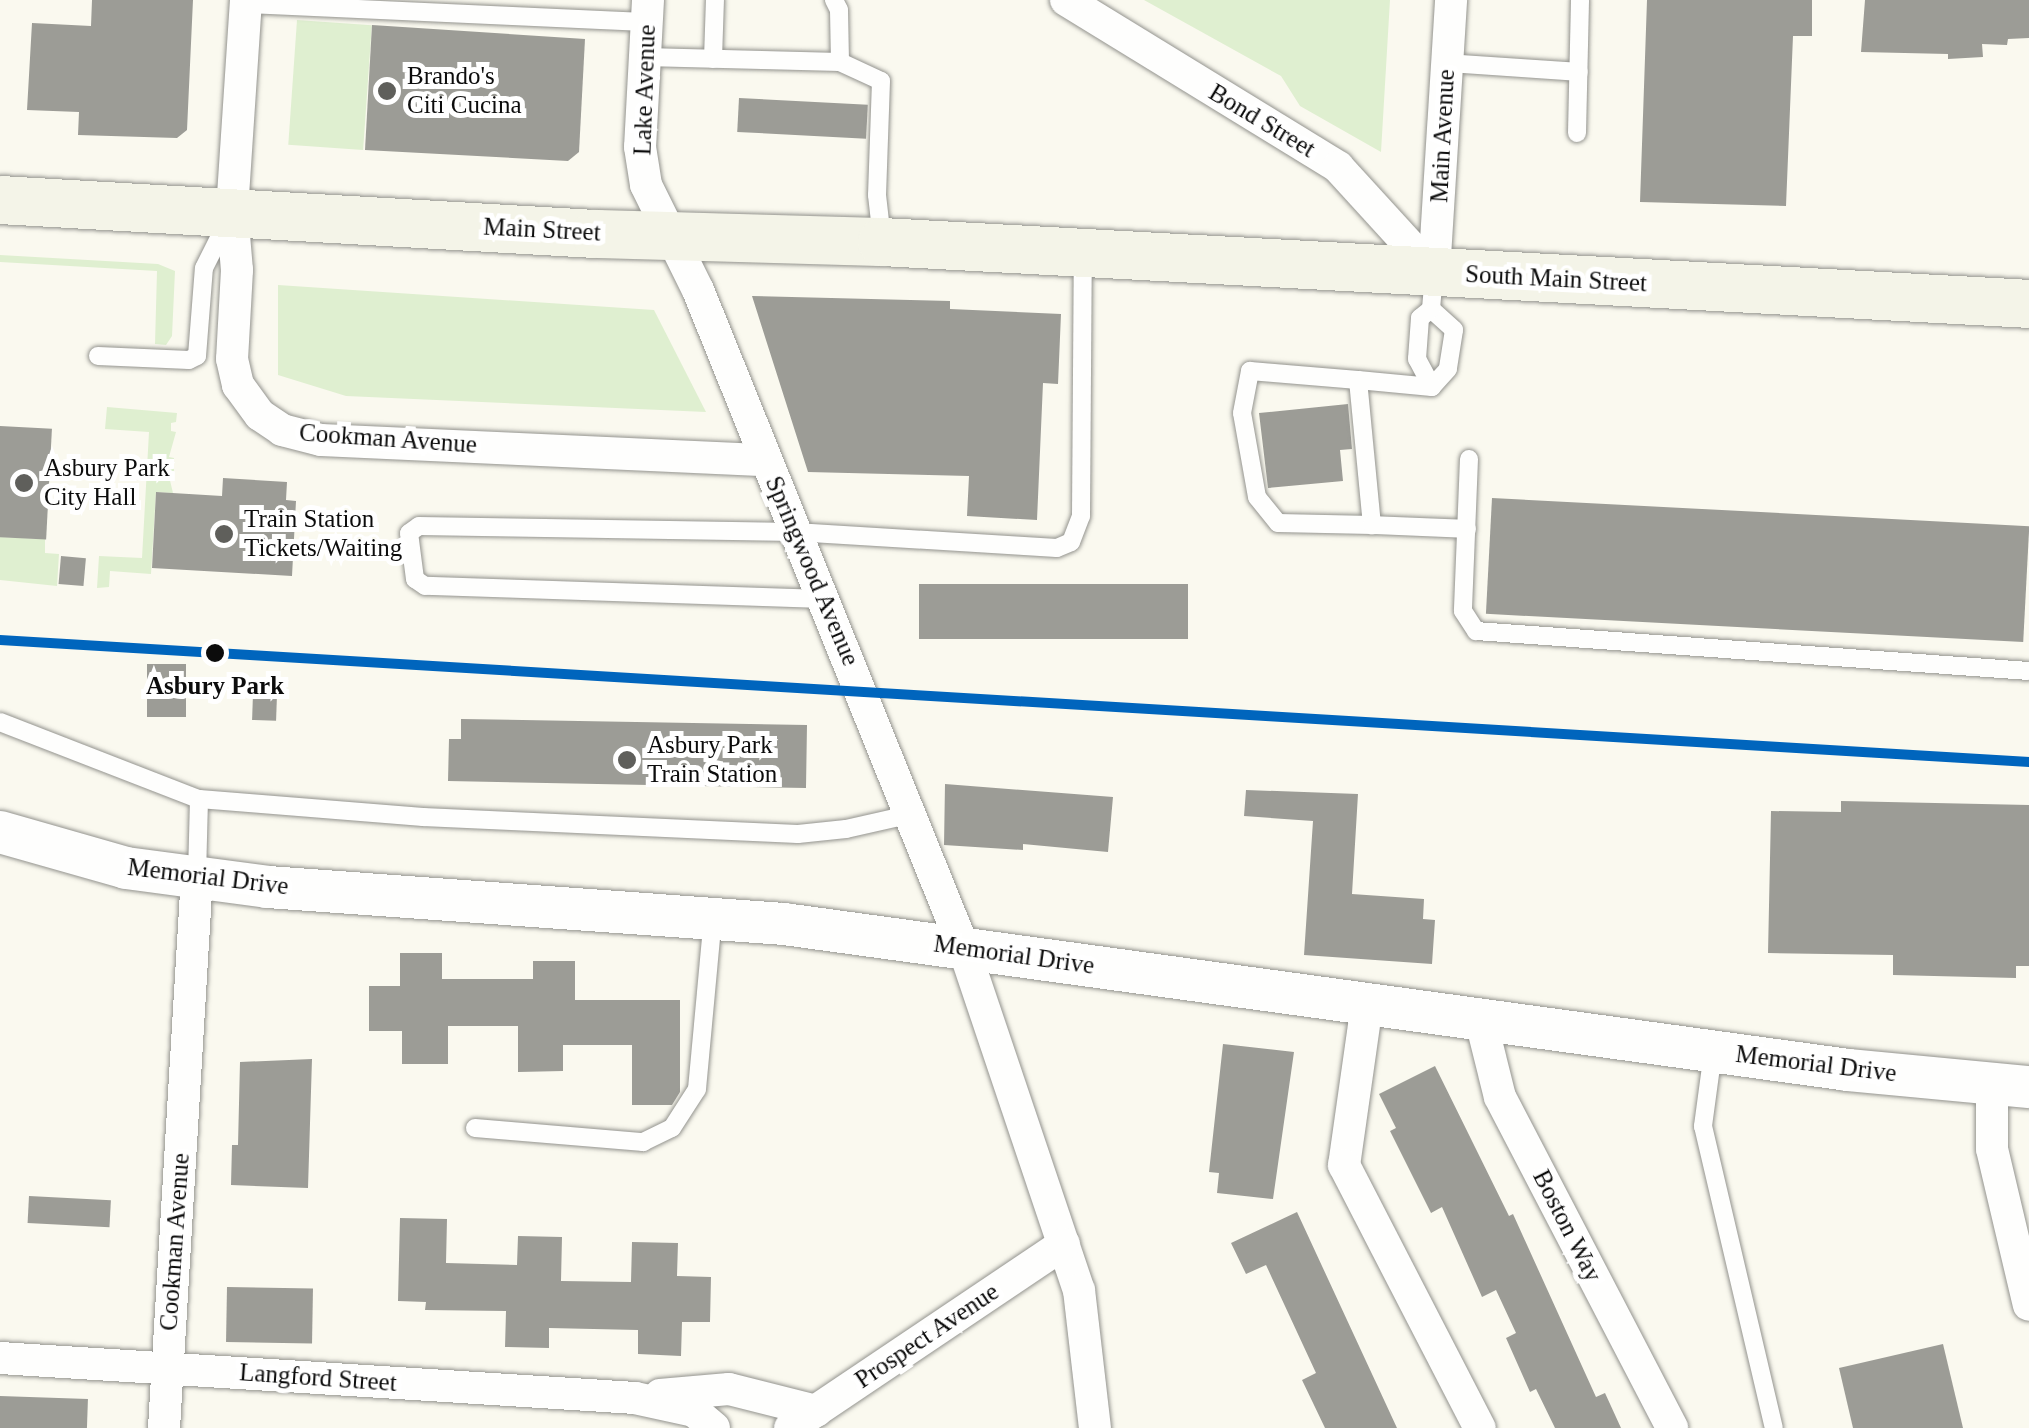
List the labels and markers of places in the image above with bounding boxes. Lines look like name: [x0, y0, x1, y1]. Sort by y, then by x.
place label: Brando's Citi Cucina: [407, 62, 522, 121]
marker: Brando's Citi Cucina: [376, 80, 398, 102]
place label: Asbury Park City Hall: [44, 454, 170, 513]
marker: Asbury Park City Hall: [13, 472, 35, 494]
place label: Train Station Tickets/Waiting: [244, 505, 402, 564]
marker: Train Station Tickets/Waiting: [213, 523, 235, 545]
marker: Asbury Park: [202, 640, 228, 666]
place label: Asbury Park: [146, 671, 284, 701]
place label: Asbury Park Train Station: [647, 731, 777, 790]
marker: Asbury Park Train Station: [616, 749, 638, 771]

